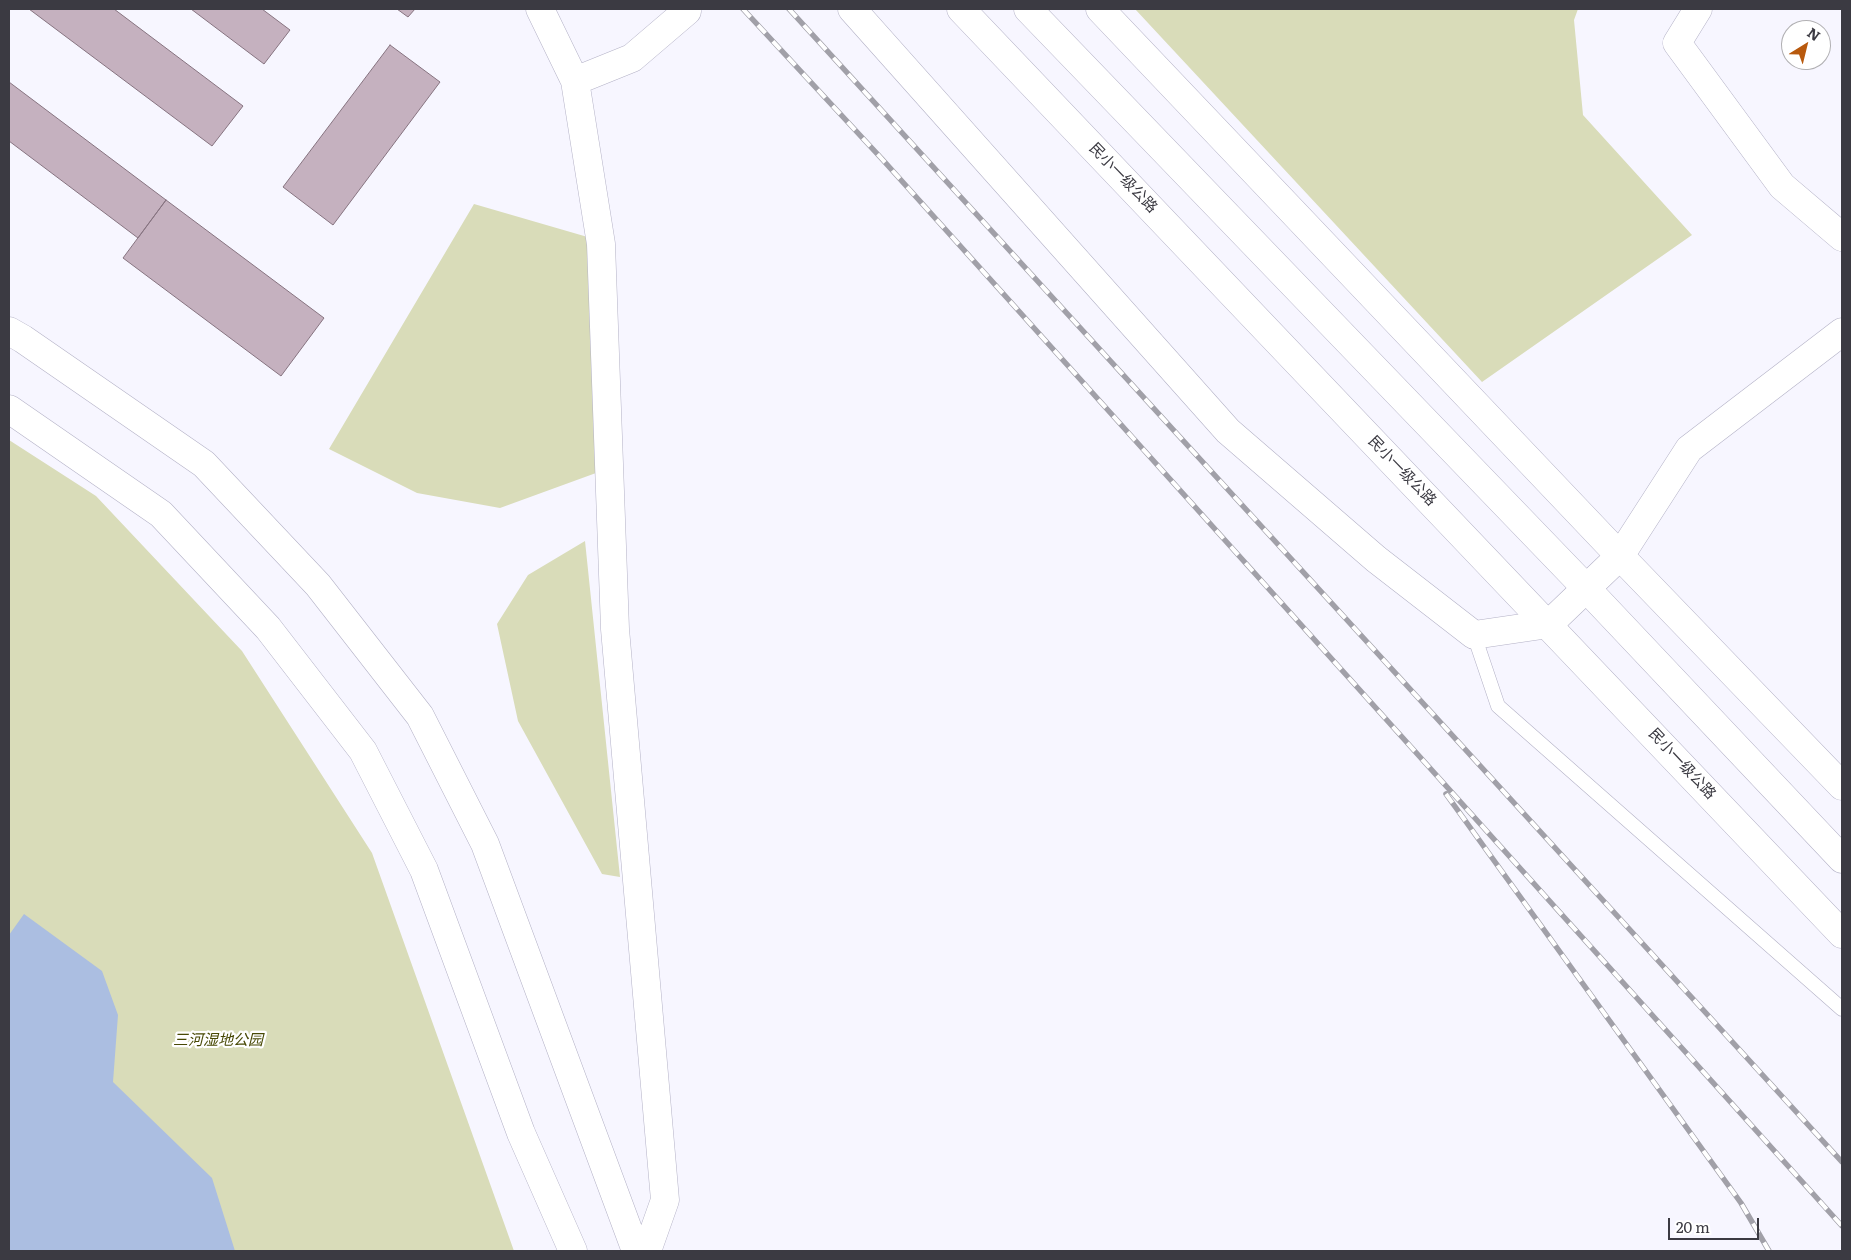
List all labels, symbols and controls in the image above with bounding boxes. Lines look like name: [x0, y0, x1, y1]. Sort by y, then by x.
north arrow: [1781, 20, 1831, 70]
text: N: [1804, 22, 1825, 45]
street label: 民小一级公路: [1085, 139, 1161, 217]
street label: 民小一级公路: [1364, 432, 1440, 510]
street label: 民小一级公路: [1645, 725, 1719, 803]
park label: 三河湿地公园: [173, 1032, 263, 1050]
scale bar: [1671, 1208, 1762, 1240]
text: 20 m: [1676, 1215, 1710, 1238]

